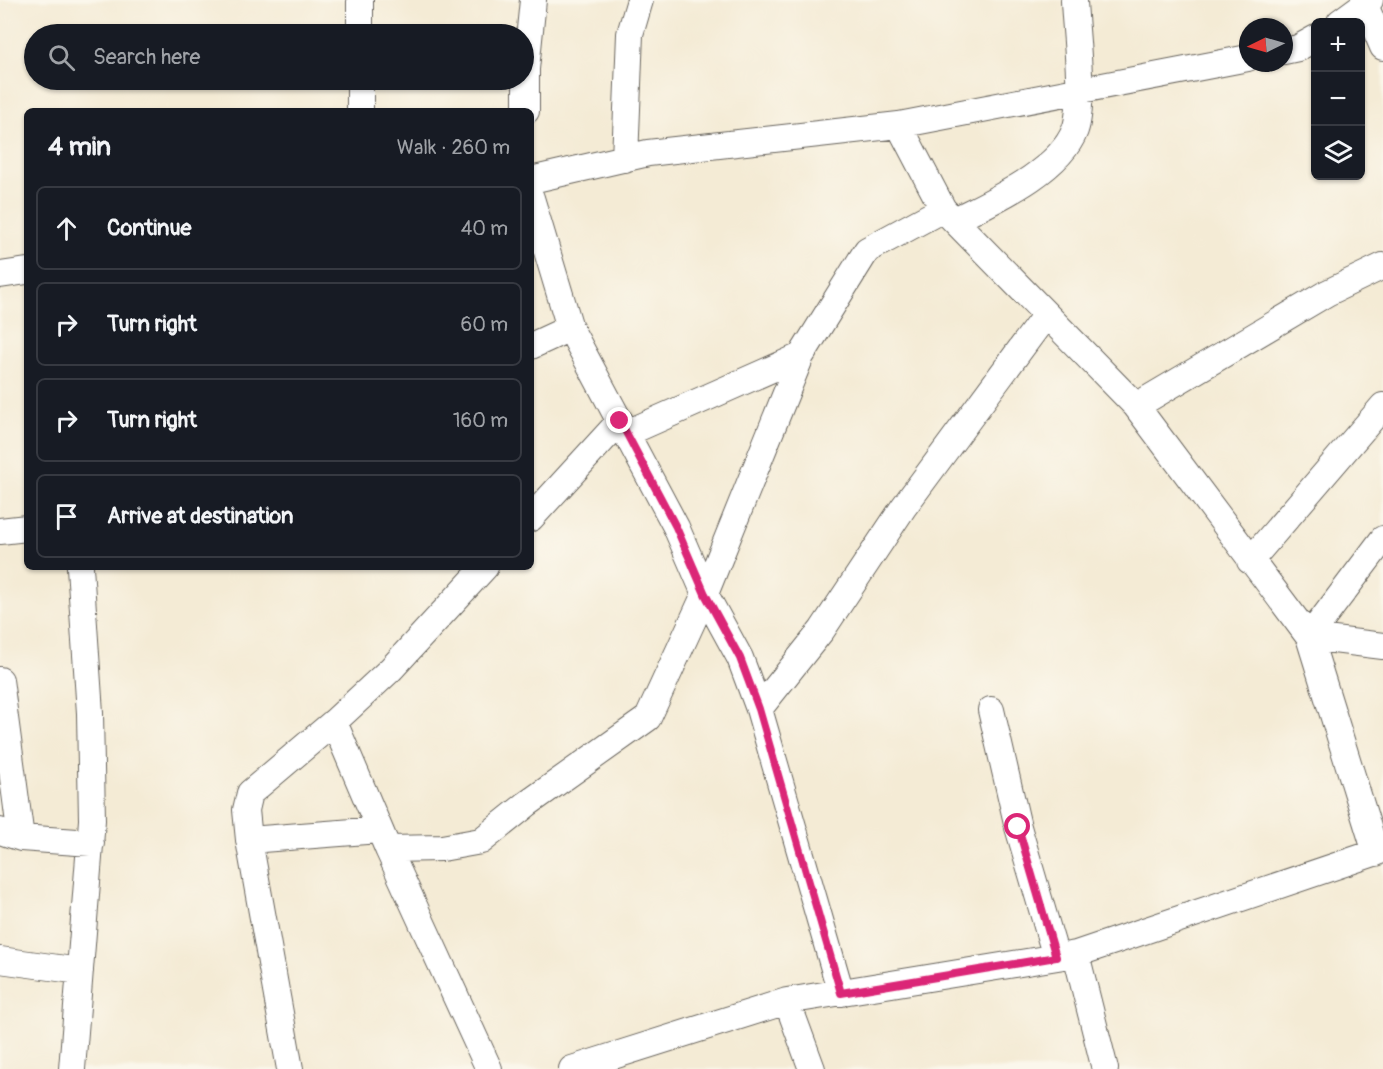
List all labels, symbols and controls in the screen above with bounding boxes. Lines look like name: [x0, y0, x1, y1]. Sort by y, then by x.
north arrow: [1239, 18, 1293, 72]
map controls: [1311, 18, 1365, 180]
button: +: [1311, 18, 1365, 72]
search box: [24, 24, 534, 90]
icon: search: [45, 41, 78, 74]
text: Search here: [93, 43, 200, 71]
button: −: [1311, 72, 1365, 126]
button: layers: [1311, 126, 1365, 180]
text: 4 min: [48, 131, 111, 163]
text: Walk · 260 m: [397, 135, 510, 160]
icon: ahead: [50, 212, 83, 245]
text: Continue: [107, 214, 191, 242]
text: 40 m: [461, 216, 508, 241]
icon: right: [50, 308, 83, 341]
text: Turn right: [107, 310, 197, 338]
text: 60 m: [461, 312, 508, 337]
icon: right: [50, 404, 83, 437]
text: Turn right: [107, 406, 197, 434]
route end: [606, 407, 632, 433]
text: 160 m: [453, 408, 508, 433]
icon: arrive: [50, 500, 83, 533]
text: Arrive at destination: [107, 502, 293, 530]
route start: [1004, 813, 1030, 839]

